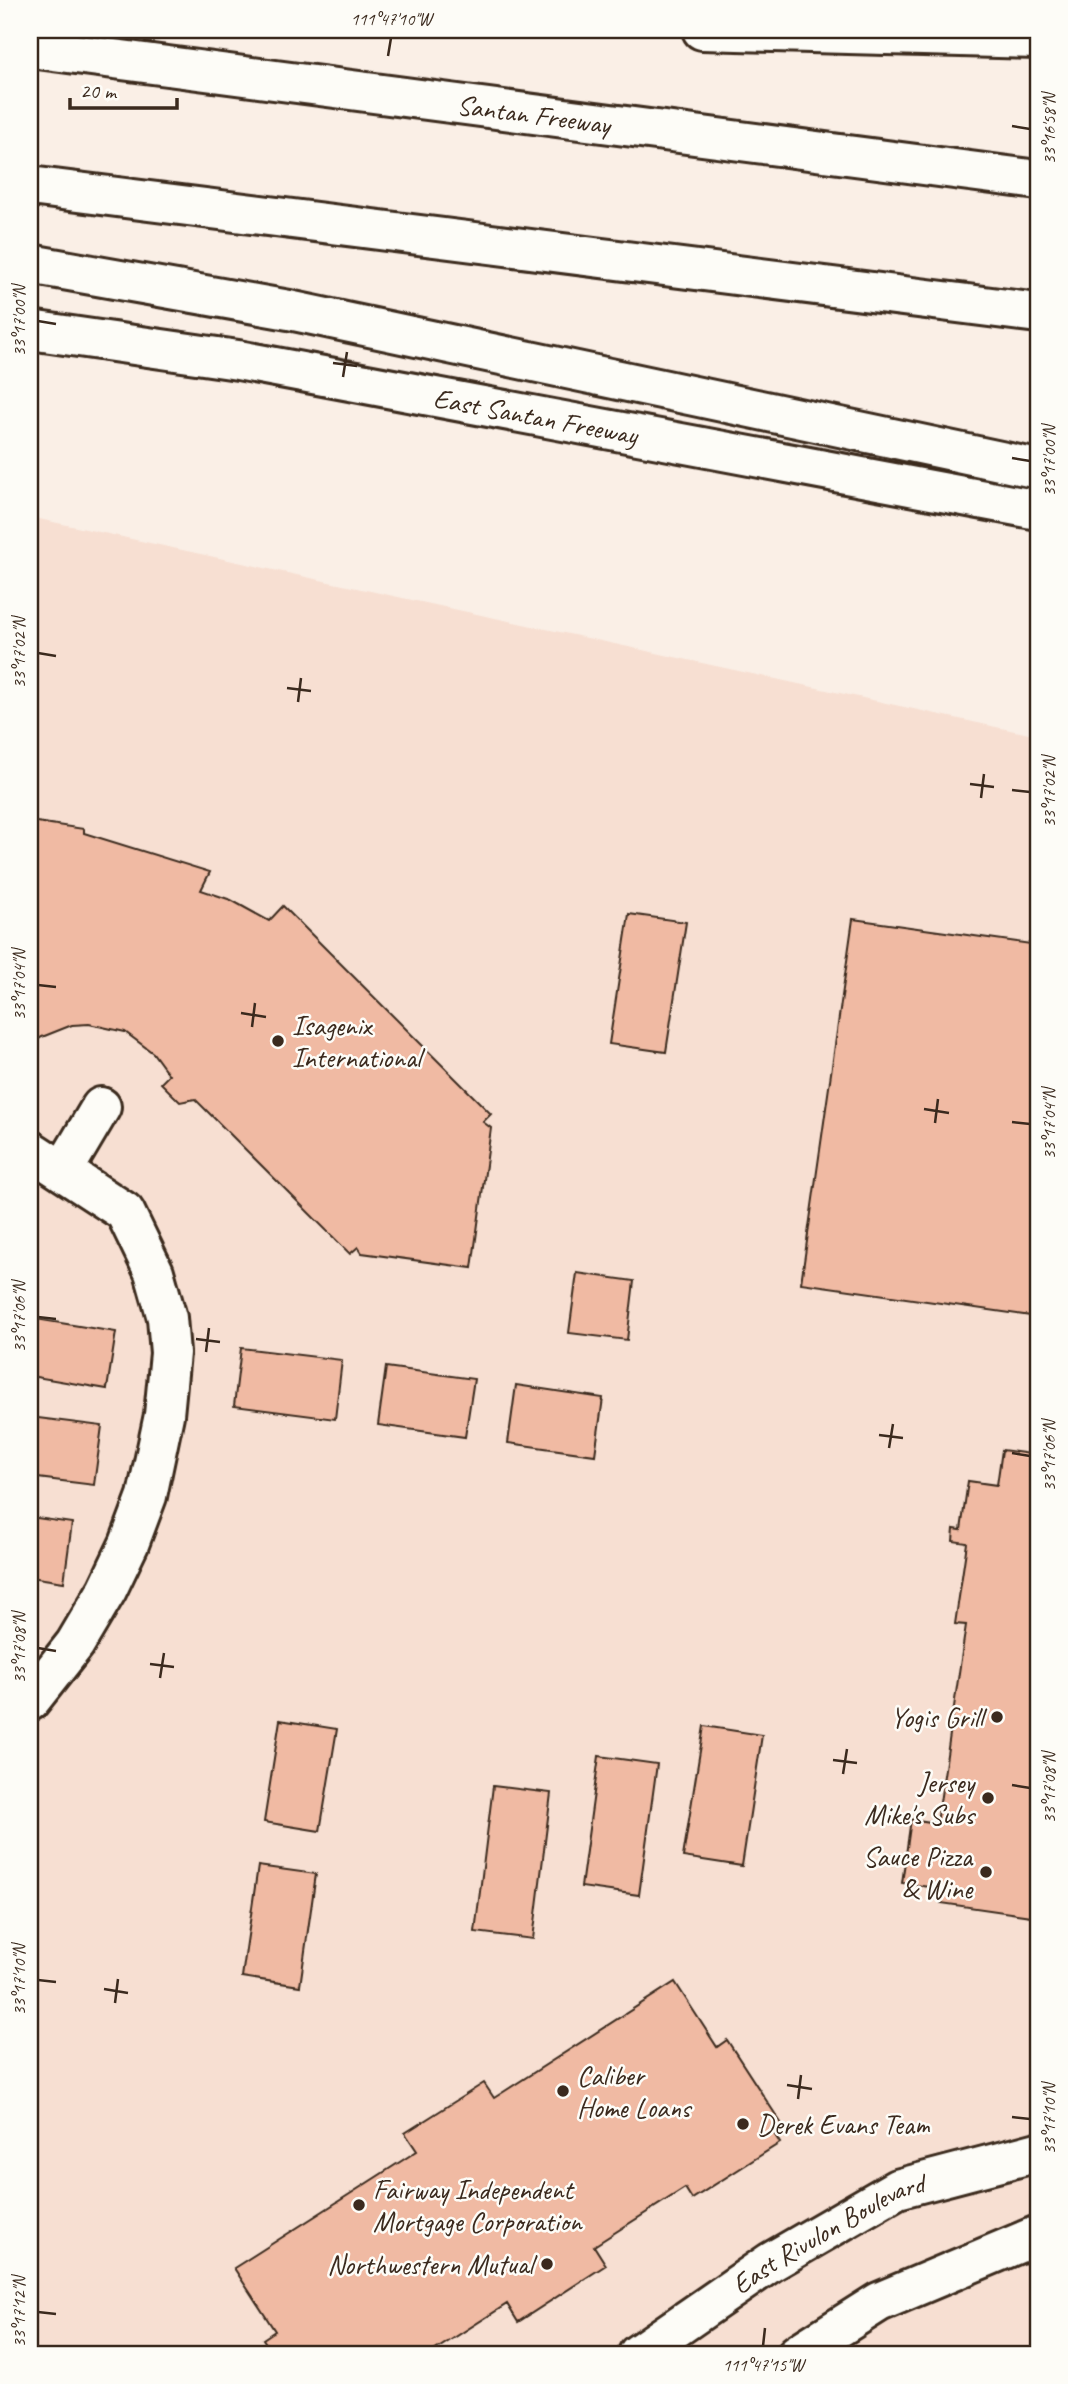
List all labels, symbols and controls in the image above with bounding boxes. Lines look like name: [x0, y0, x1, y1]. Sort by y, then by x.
text: 111°47'10"W: [350, 8, 435, 30]
scale bar: [70, 66, 177, 110]
text: 20 m: [80, 78, 118, 104]
street label: Santan Freeway: [455, 87, 615, 142]
text: 33°16'58"N: [1038, 90, 1060, 164]
text: 33°17'00"N: [8, 282, 30, 356]
street label: East Santan Freeway: [431, 380, 643, 453]
text: 33°17'00"N: [1038, 422, 1060, 496]
text: 33°17'02"N: [8, 614, 30, 688]
text: 33°17'02"N: [1038, 753, 1060, 827]
text: 33°17'04"N: [8, 946, 30, 1020]
place label: Isagenix International: [292, 1008, 426, 1075]
marker: Isagenix International: [270, 1033, 286, 1049]
text: 33°17'04"N: [1038, 1085, 1060, 1159]
text: 33°17'06"N: [8, 1278, 30, 1352]
text: 33°17'06"N: [1038, 1417, 1060, 1491]
text: 33°17'08"N: [8, 1609, 30, 1683]
place label: Yogis Grill: [890, 1700, 988, 1735]
marker: Yogis Grill: [989, 1709, 1005, 1725]
text: 33°17'08"N: [1038, 1749, 1060, 1823]
place label: Jersey Mike's Subs: [864, 1765, 976, 1832]
marker: Jersey Mike's Subs: [980, 1790, 996, 1806]
place label: Sauce Pizza & Wine: [863, 1839, 974, 1906]
marker: Sauce Pizza & Wine: [978, 1864, 994, 1880]
text: 33°17'10"N: [8, 1941, 30, 2015]
place label: Caliber Home Loans: [577, 2058, 693, 2125]
text: 33°17'10"N: [1038, 2080, 1060, 2154]
marker: Caliber Home Loans: [555, 2083, 571, 2099]
place label: Derek Evans Team: [757, 2107, 931, 2142]
marker: Derek Evans Team: [735, 2116, 751, 2132]
street label: East Rivulon Boulevard: [725, 2164, 932, 2302]
place label: Fairway Independent Mortgage Corporation: [373, 2172, 583, 2239]
marker: Fairway Independent Mortgage Corporation: [351, 2197, 367, 2213]
place label: Northwestern Mutual: [327, 2247, 538, 2282]
marker: Northwestern Mutual: [539, 2256, 555, 2272]
text: 33°17'12"N: [8, 2273, 30, 2347]
text: 111°47'15"W: [722, 2354, 807, 2376]

